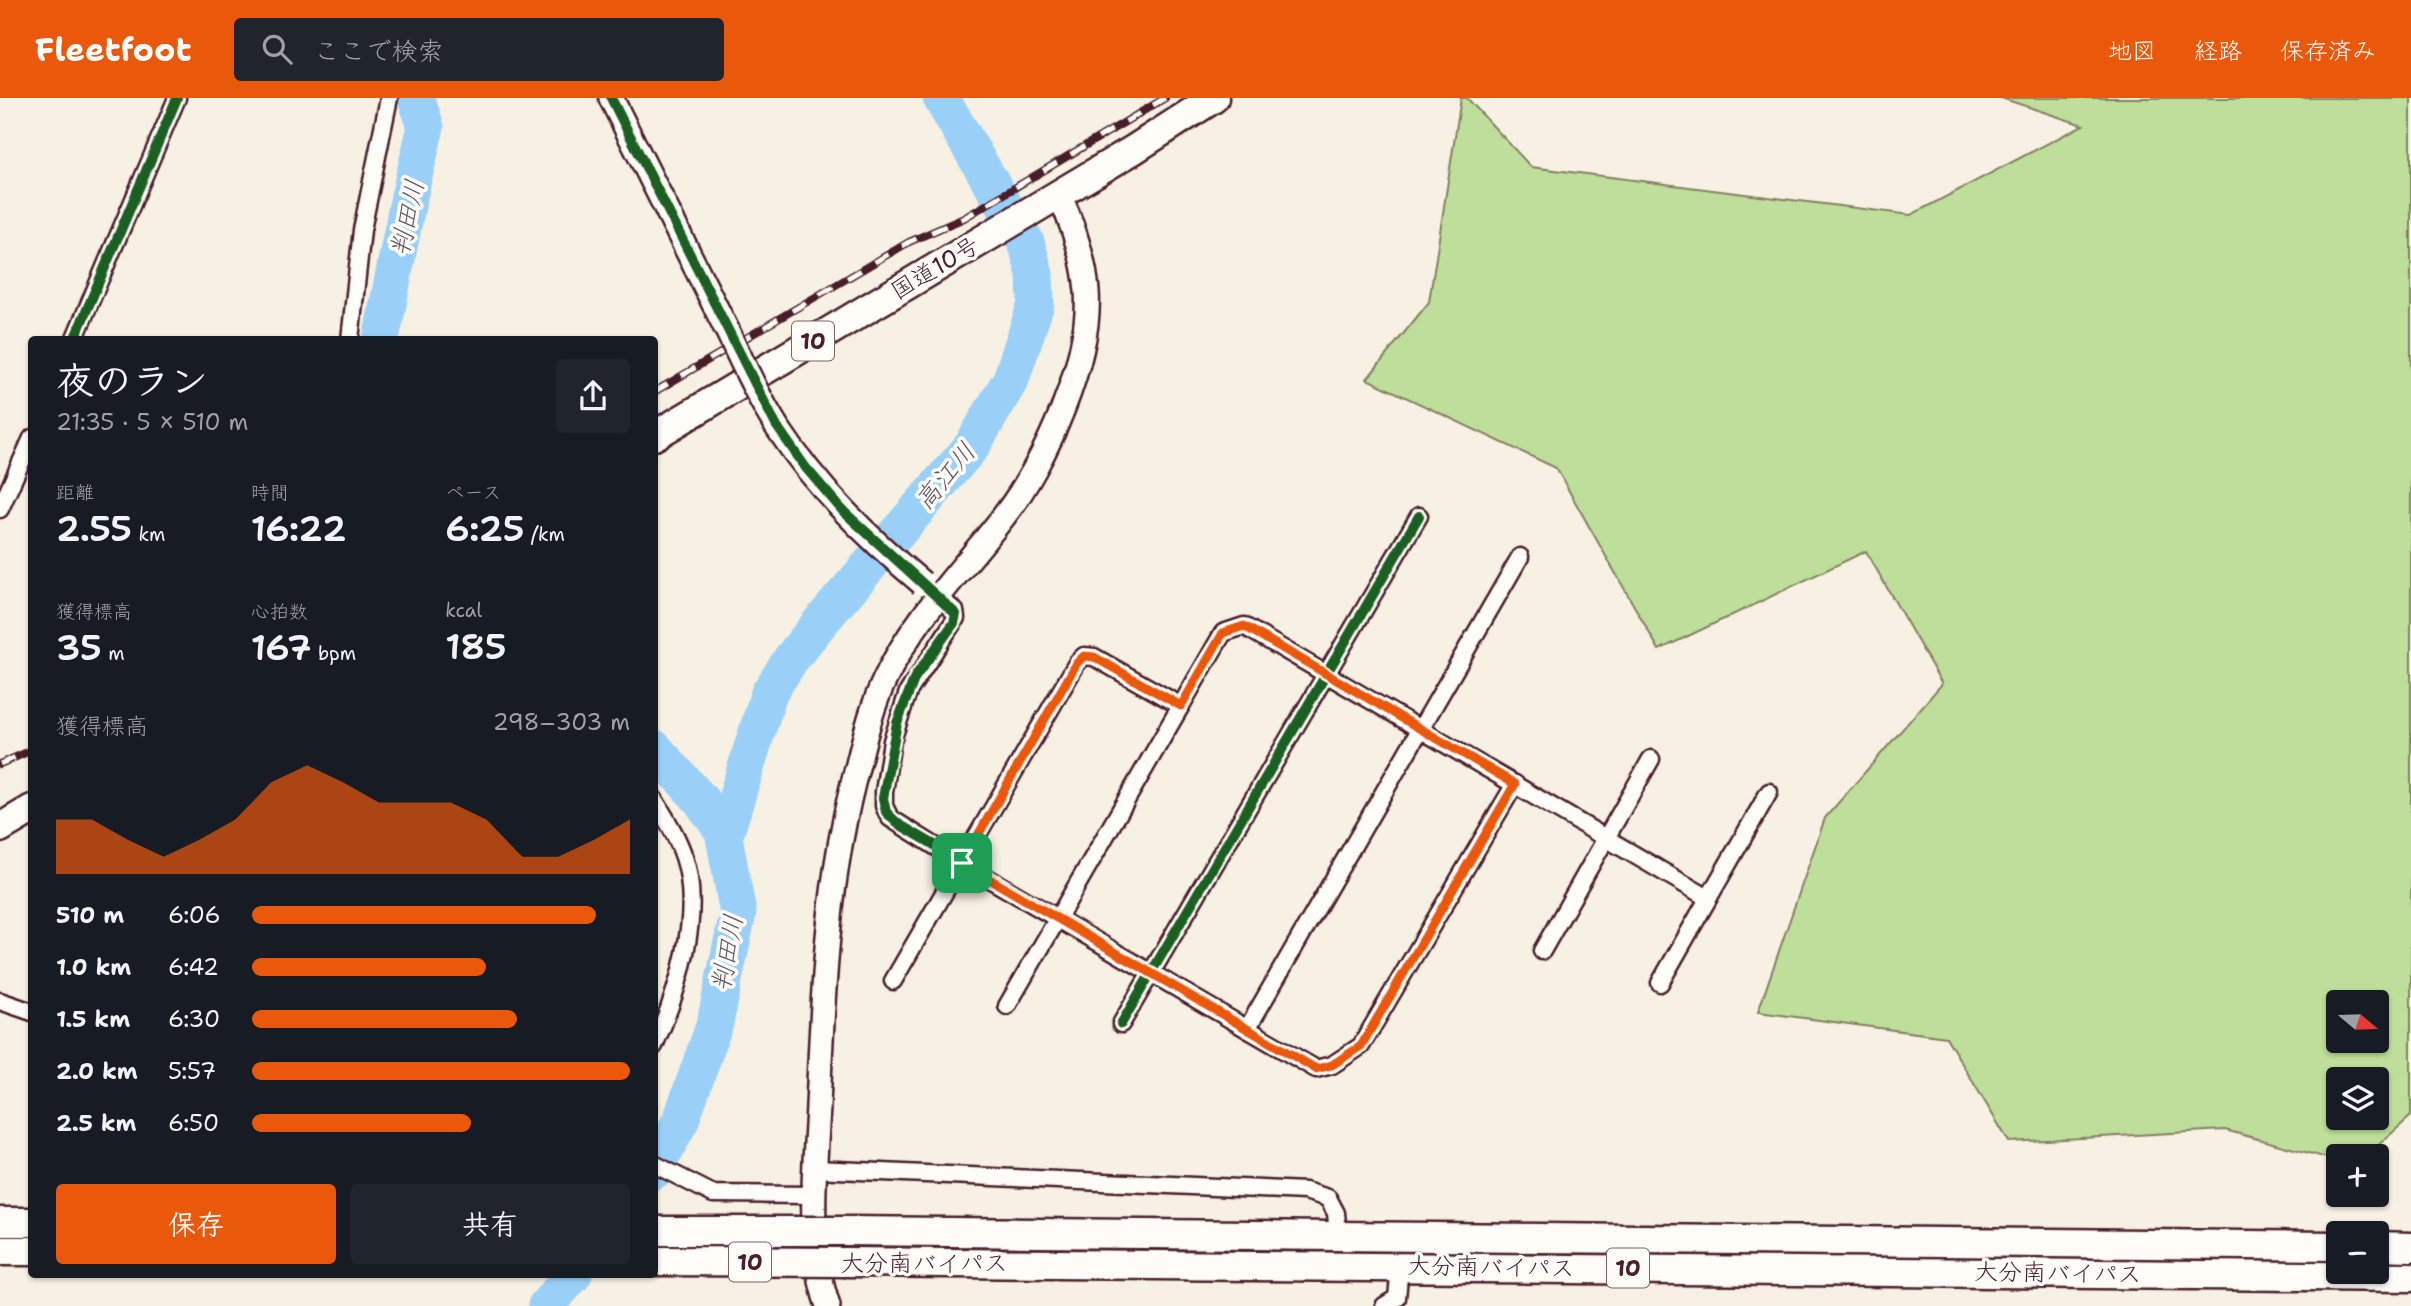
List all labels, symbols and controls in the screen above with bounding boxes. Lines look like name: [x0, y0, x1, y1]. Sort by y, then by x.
search box: [234, 18, 724, 81]
text: Fleetfoot: [35, 27, 192, 72]
icon: search: [258, 30, 296, 68]
text: ここで検索: [314, 33, 444, 68]
text: 地図: [2108, 35, 2156, 67]
text: 経路: [2194, 35, 2242, 67]
text: 保存済み: [2280, 35, 2376, 67]
water label: 判田川: [381, 176, 432, 260]
street label: 国道10号: [885, 229, 985, 307]
road number: 10: [792, 322, 834, 360]
text: 夜のラン: [56, 355, 208, 406]
button: share: [556, 359, 630, 433]
text: 21:35 · 5 × 510 m: [56, 407, 248, 437]
water label: 高江川: [906, 435, 983, 517]
text: 距離: [56, 480, 94, 505]
text: 時間: [251, 480, 289, 505]
text: ペース: [445, 480, 501, 505]
text: 2.55: [56, 505, 132, 552]
text: 16:22: [251, 505, 347, 552]
text: 6:25: [445, 505, 524, 552]
text: km: [132, 522, 165, 547]
text: /km: [524, 522, 565, 547]
text: kcal: [445, 598, 482, 623]
text: 獲得標高: [56, 599, 132, 624]
text: 心拍数: [251, 599, 308, 624]
text: 185: [445, 623, 507, 670]
text: 35: [56, 624, 102, 671]
text: 167: [251, 624, 311, 671]
text: m: [102, 641, 125, 666]
text: bpm: [311, 641, 356, 666]
text: 298–303 m: [493, 707, 630, 737]
text: 獲得標高: [56, 711, 148, 741]
pin: [932, 833, 992, 893]
icon: arrive: [943, 844, 981, 882]
text: 510 m: [56, 900, 124, 930]
text: 6:06: [168, 900, 221, 930]
water label: 判田川: [702, 911, 751, 994]
text: 1.0 km: [56, 952, 131, 982]
text: 6:42: [168, 952, 219, 982]
north arrow: [2326, 990, 2389, 1054]
map controls: [2326, 990, 2389, 1284]
text: 1.5 km: [56, 1004, 130, 1034]
text: 6:30: [168, 1004, 220, 1034]
text: 2.0 km: [56, 1056, 138, 1086]
text: 5:57: [168, 1056, 216, 1086]
button: layers: [2326, 1067, 2389, 1130]
text: 2.5 km: [56, 1108, 137, 1138]
text: 6:50: [168, 1108, 219, 1138]
button: +: [2326, 1144, 2389, 1207]
button: 保存: [56, 1184, 336, 1264]
button: 共有: [350, 1184, 630, 1264]
button: −: [2326, 1221, 2389, 1284]
road number: 10: [729, 1242, 771, 1282]
street label: 大分南バイパス: [840, 1247, 1008, 1279]
road number: 10: [1607, 1248, 1649, 1288]
street label: 大分南バイパス: [1407, 1250, 1575, 1284]
street label: 大分南バイパス: [1974, 1256, 2142, 1290]

